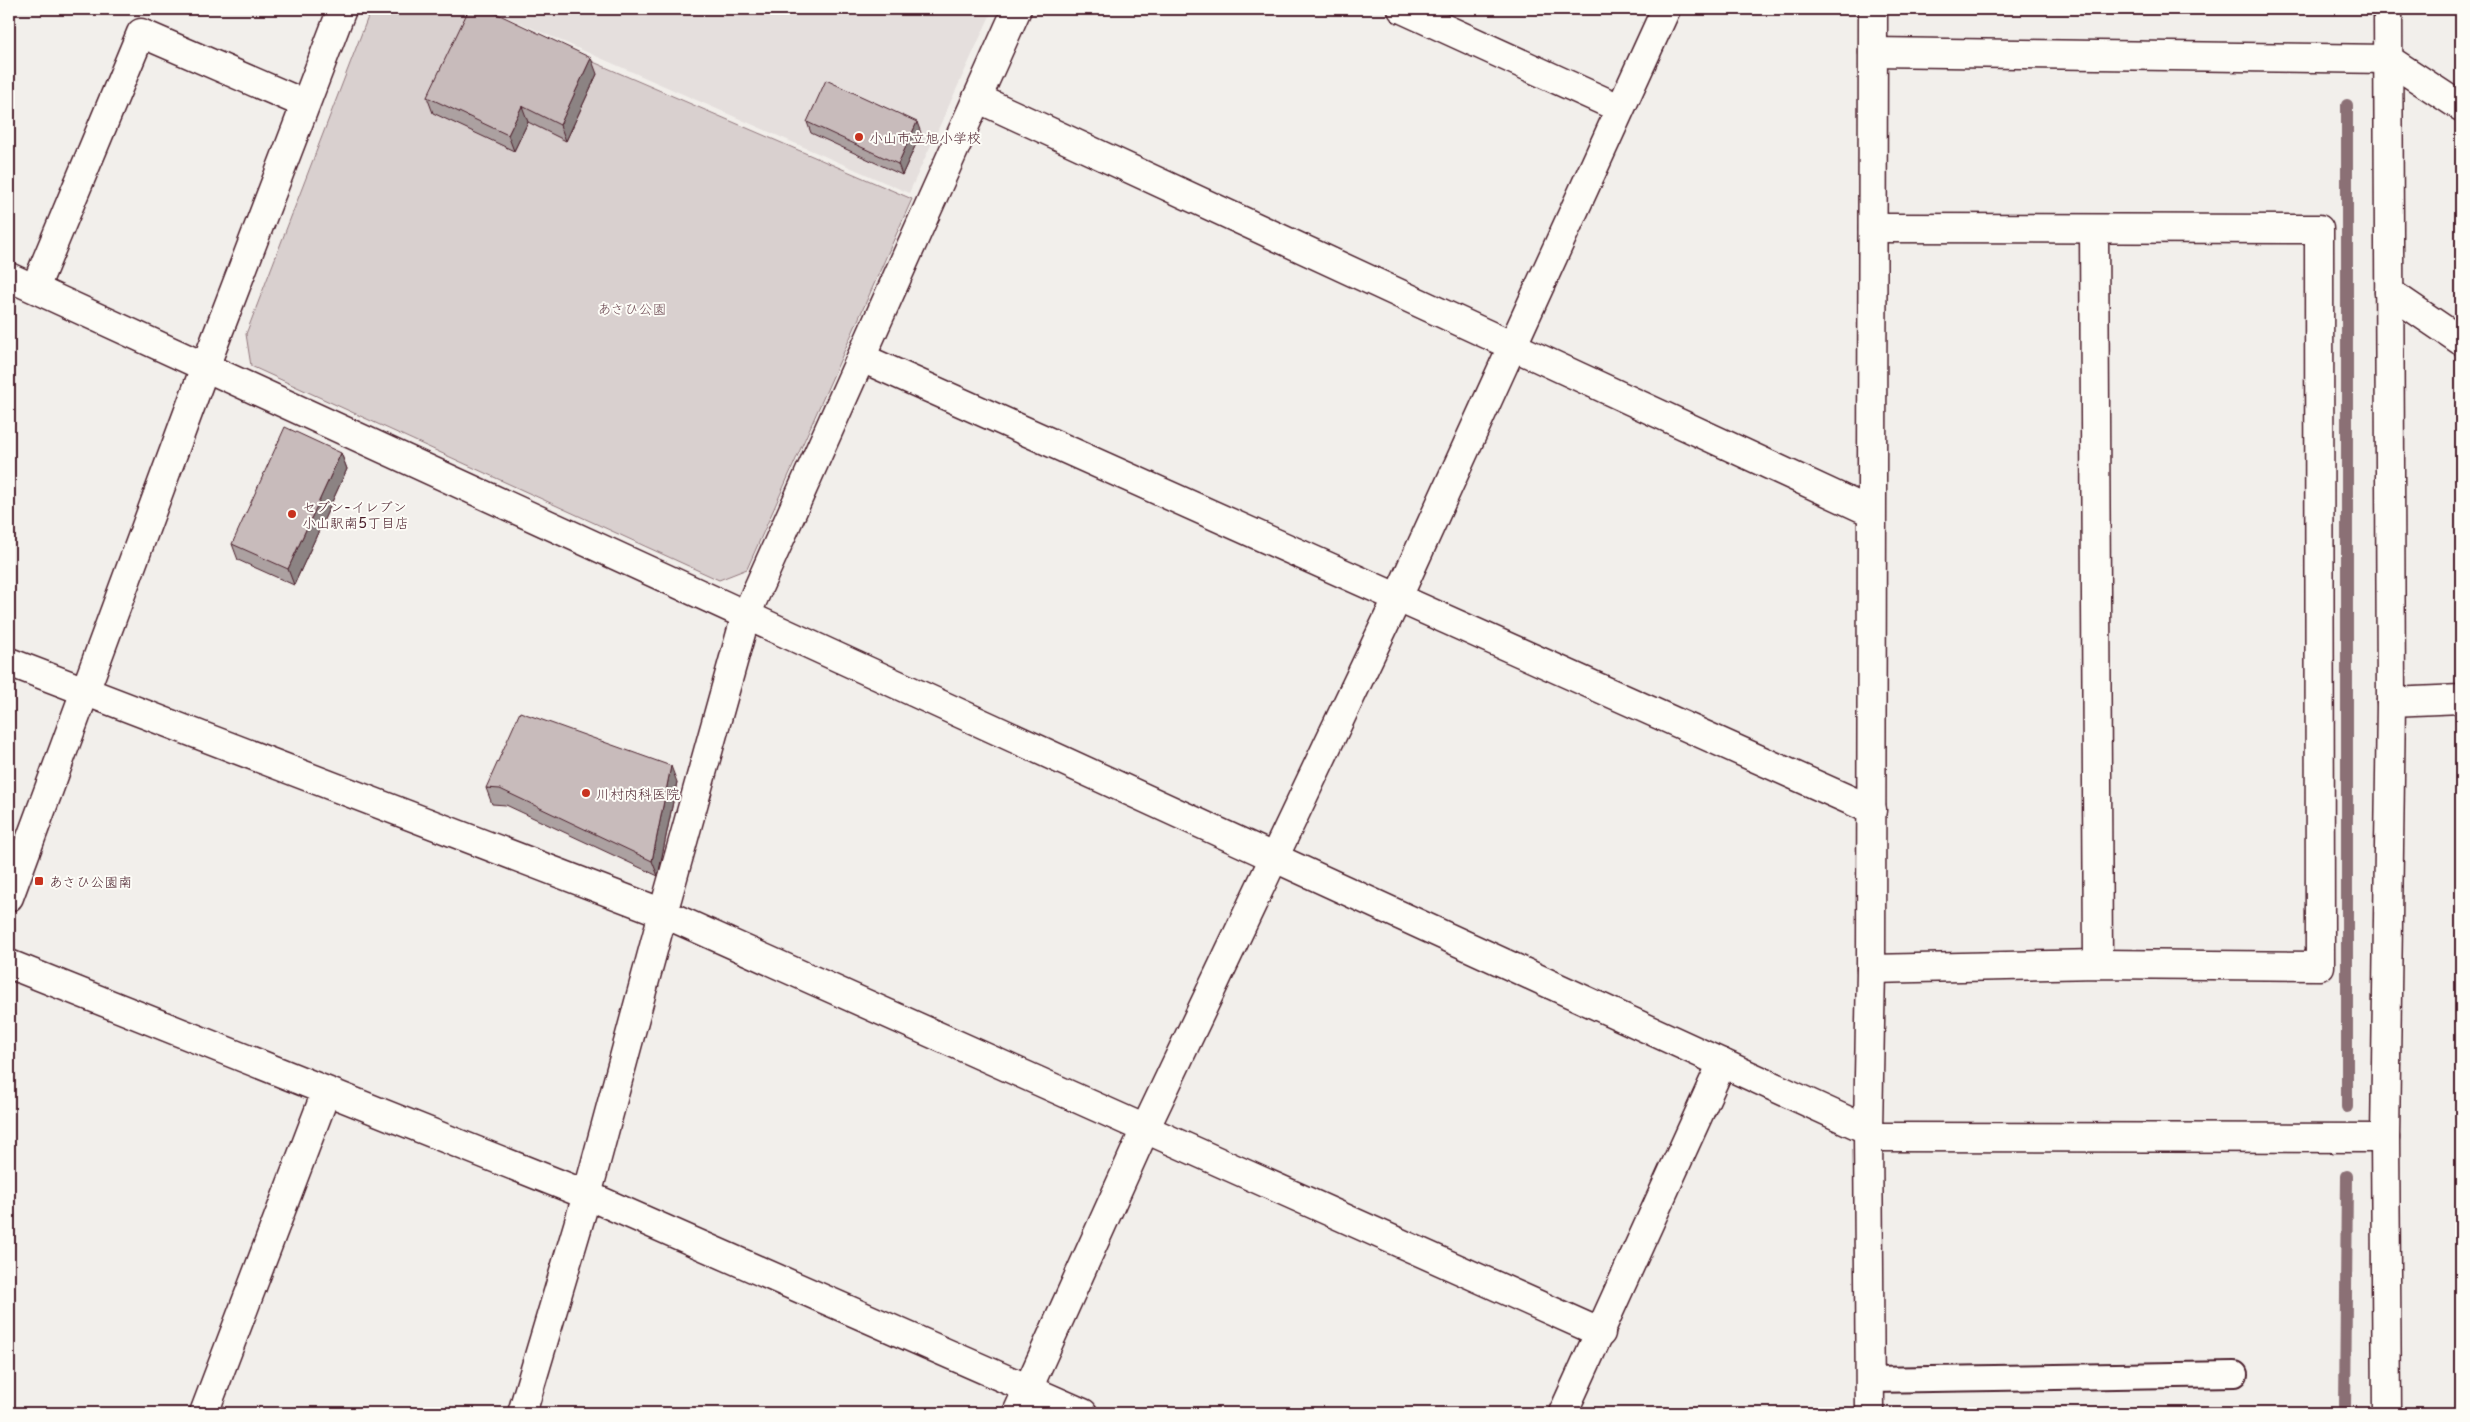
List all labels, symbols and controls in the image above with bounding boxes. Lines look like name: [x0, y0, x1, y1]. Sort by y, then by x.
place label: 小山市立旭小学校: [869, 127, 981, 148]
marker: 小山市立旭小学校: [853, 131, 865, 143]
park label: あさひ公園: [597, 298, 667, 319]
place label: セブン-イレブン 小山駅南5丁目店: [302, 496, 409, 533]
marker: セブン-イレブン 小山駅南5丁目店: [286, 508, 298, 520]
place label: 川村内科医院: [596, 783, 680, 804]
marker: 川村内科医院: [580, 787, 592, 799]
place label: あさひ公園南: [49, 871, 132, 892]
marker: あさひ公園南: [33, 875, 45, 887]

